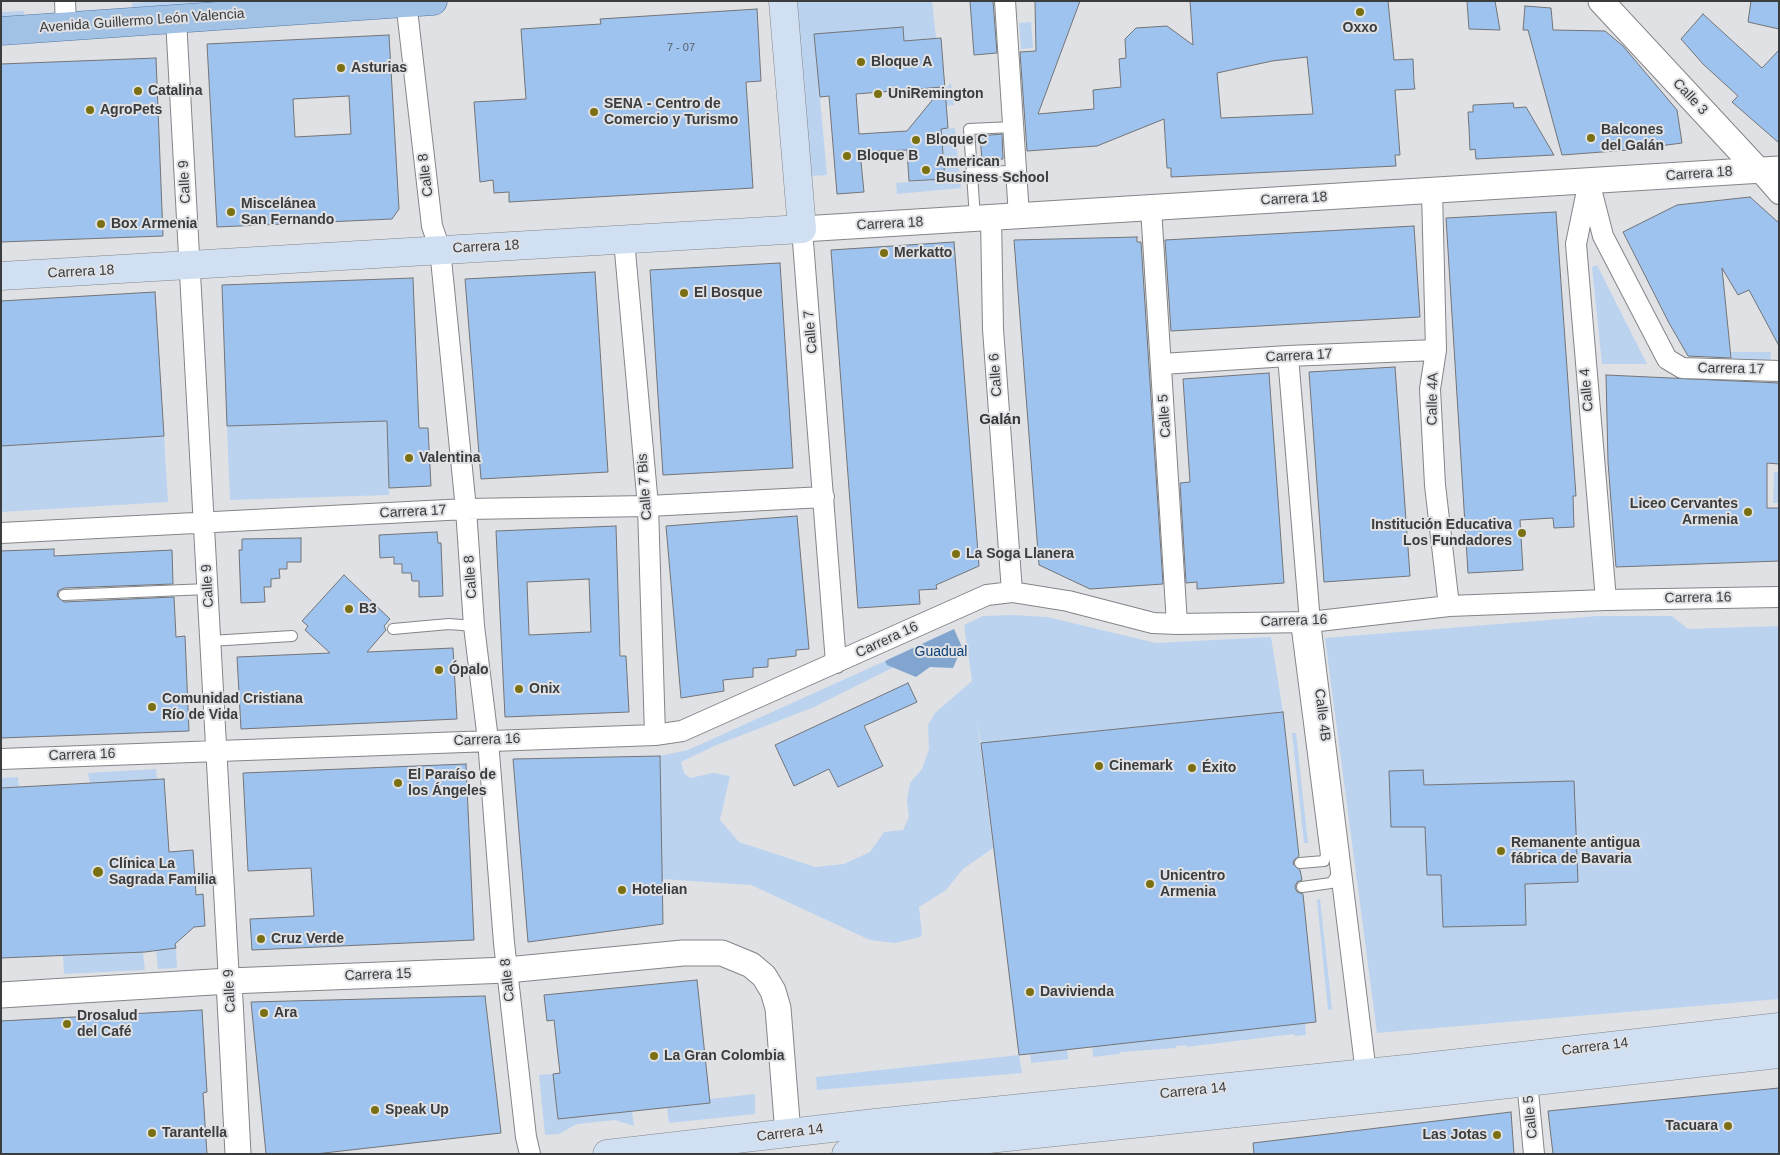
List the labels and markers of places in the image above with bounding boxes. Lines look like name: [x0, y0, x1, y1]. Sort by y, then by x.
marker: Oxxo: [1354, 6, 1366, 18]
place label: Oxxo: [1342, 20, 1378, 36]
place label: Bloque A: [871, 54, 932, 70]
marker: Bloque A: [855, 56, 867, 68]
place label: Asturias: [351, 60, 407, 76]
marker: Asturias: [335, 62, 347, 74]
place label: Catalina: [148, 83, 202, 99]
marker: Catalina: [132, 85, 144, 97]
place label: UniRemington: [888, 86, 984, 102]
marker: UniRemington: [872, 88, 884, 100]
place label: SENA - Centro de Comercio y Turismo: [604, 96, 738, 128]
place label: AgroPets: [100, 102, 162, 118]
marker: AgroPets: [84, 104, 96, 116]
marker: SENA - Centro de Comercio y Turismo: [588, 106, 600, 118]
place label: Balcones del Galán: [1601, 122, 1664, 154]
place label: Bloque C: [926, 132, 987, 148]
marker: Balcones del Galán: [1585, 132, 1597, 144]
marker: Bloque C: [910, 134, 922, 146]
place label: Bloque B: [857, 148, 918, 164]
marker: Bloque B: [841, 150, 853, 162]
place label: American Business School: [936, 154, 1049, 186]
marker: American Business School: [920, 164, 932, 176]
place label: Miscelánea San Fernando: [241, 196, 334, 228]
marker: Miscelánea San Fernando: [225, 206, 237, 218]
place label: Box Armenia: [111, 216, 197, 232]
marker: Box Armenia: [95, 218, 107, 230]
place label: Merkatto: [894, 245, 952, 261]
marker: Merkatto: [878, 247, 890, 259]
place label: El Bosque: [694, 285, 762, 301]
marker: El Bosque: [678, 287, 690, 299]
place label: Valentina: [419, 450, 480, 466]
marker: Valentina: [403, 452, 415, 464]
place label: Liceo Cervantes Armenia: [1630, 496, 1738, 528]
marker: Liceo Cervantes Armenia: [1742, 506, 1754, 518]
place label: Institución Educativa Los Fundadores: [1371, 517, 1512, 550]
marker: Institución Educativa Los Fundadores: [1516, 527, 1528, 539]
place label: La Soga Llanera: [966, 546, 1074, 562]
marker: La Soga Llanera: [950, 548, 962, 560]
place label: B3: [359, 601, 377, 617]
marker: B3: [343, 603, 355, 615]
place label: Ópalo: [449, 662, 489, 678]
marker: Ópalo: [433, 664, 445, 676]
place label: Onix: [529, 681, 560, 697]
marker: Onix: [513, 683, 525, 695]
place label: Comunidad Cristiana Río de Vida: [162, 691, 303, 724]
marker: Comunidad Cristiana Río de Vida: [146, 701, 158, 713]
place label: Cinemark: [1109, 758, 1173, 774]
marker: Cinemark: [1093, 760, 1105, 772]
place label: Éxito: [1202, 760, 1236, 776]
marker: Éxito: [1186, 762, 1198, 774]
place label: El Paraíso de los Ángeles: [408, 767, 496, 800]
marker: El Paraíso de los Ángeles: [392, 777, 404, 789]
place label: Remanente antigua fábrica de Bavaria: [1511, 835, 1640, 868]
marker: Remanente antigua fábrica de Bavaria: [1495, 845, 1507, 857]
place label: Clínica La Sagrada Familia: [109, 856, 216, 889]
marker: Clínica La Sagrada Familia: [91, 865, 105, 879]
place label: Unicentro Armenia: [1160, 868, 1225, 900]
marker: Unicentro Armenia: [1144, 878, 1156, 890]
place label: Hotelian: [632, 882, 687, 898]
marker: Hotelian: [616, 884, 628, 896]
place label: Cruz Verde: [271, 931, 344, 947]
marker: Cruz Verde: [255, 933, 267, 945]
place label: Davivienda: [1040, 984, 1114, 1000]
marker: Davivienda: [1024, 986, 1036, 998]
place label: Ara: [274, 1005, 297, 1021]
marker: Ara: [258, 1007, 270, 1019]
place label: Drosalud del Café: [77, 1008, 138, 1040]
marker: Drosalud del Café: [61, 1018, 73, 1030]
place label: La Gran Colombia: [664, 1048, 785, 1064]
marker: La Gran Colombia: [648, 1050, 660, 1062]
place label: Speak Up: [385, 1102, 449, 1118]
marker: Speak Up: [369, 1104, 381, 1116]
place label: Tacuara: [1665, 1118, 1718, 1134]
marker: Tacuara: [1722, 1120, 1734, 1132]
place label: Tarantella: [162, 1125, 227, 1141]
marker: Tarantella: [146, 1127, 158, 1139]
place label: Las Jotas: [1422, 1127, 1487, 1143]
marker: Las Jotas: [1491, 1129, 1503, 1141]

